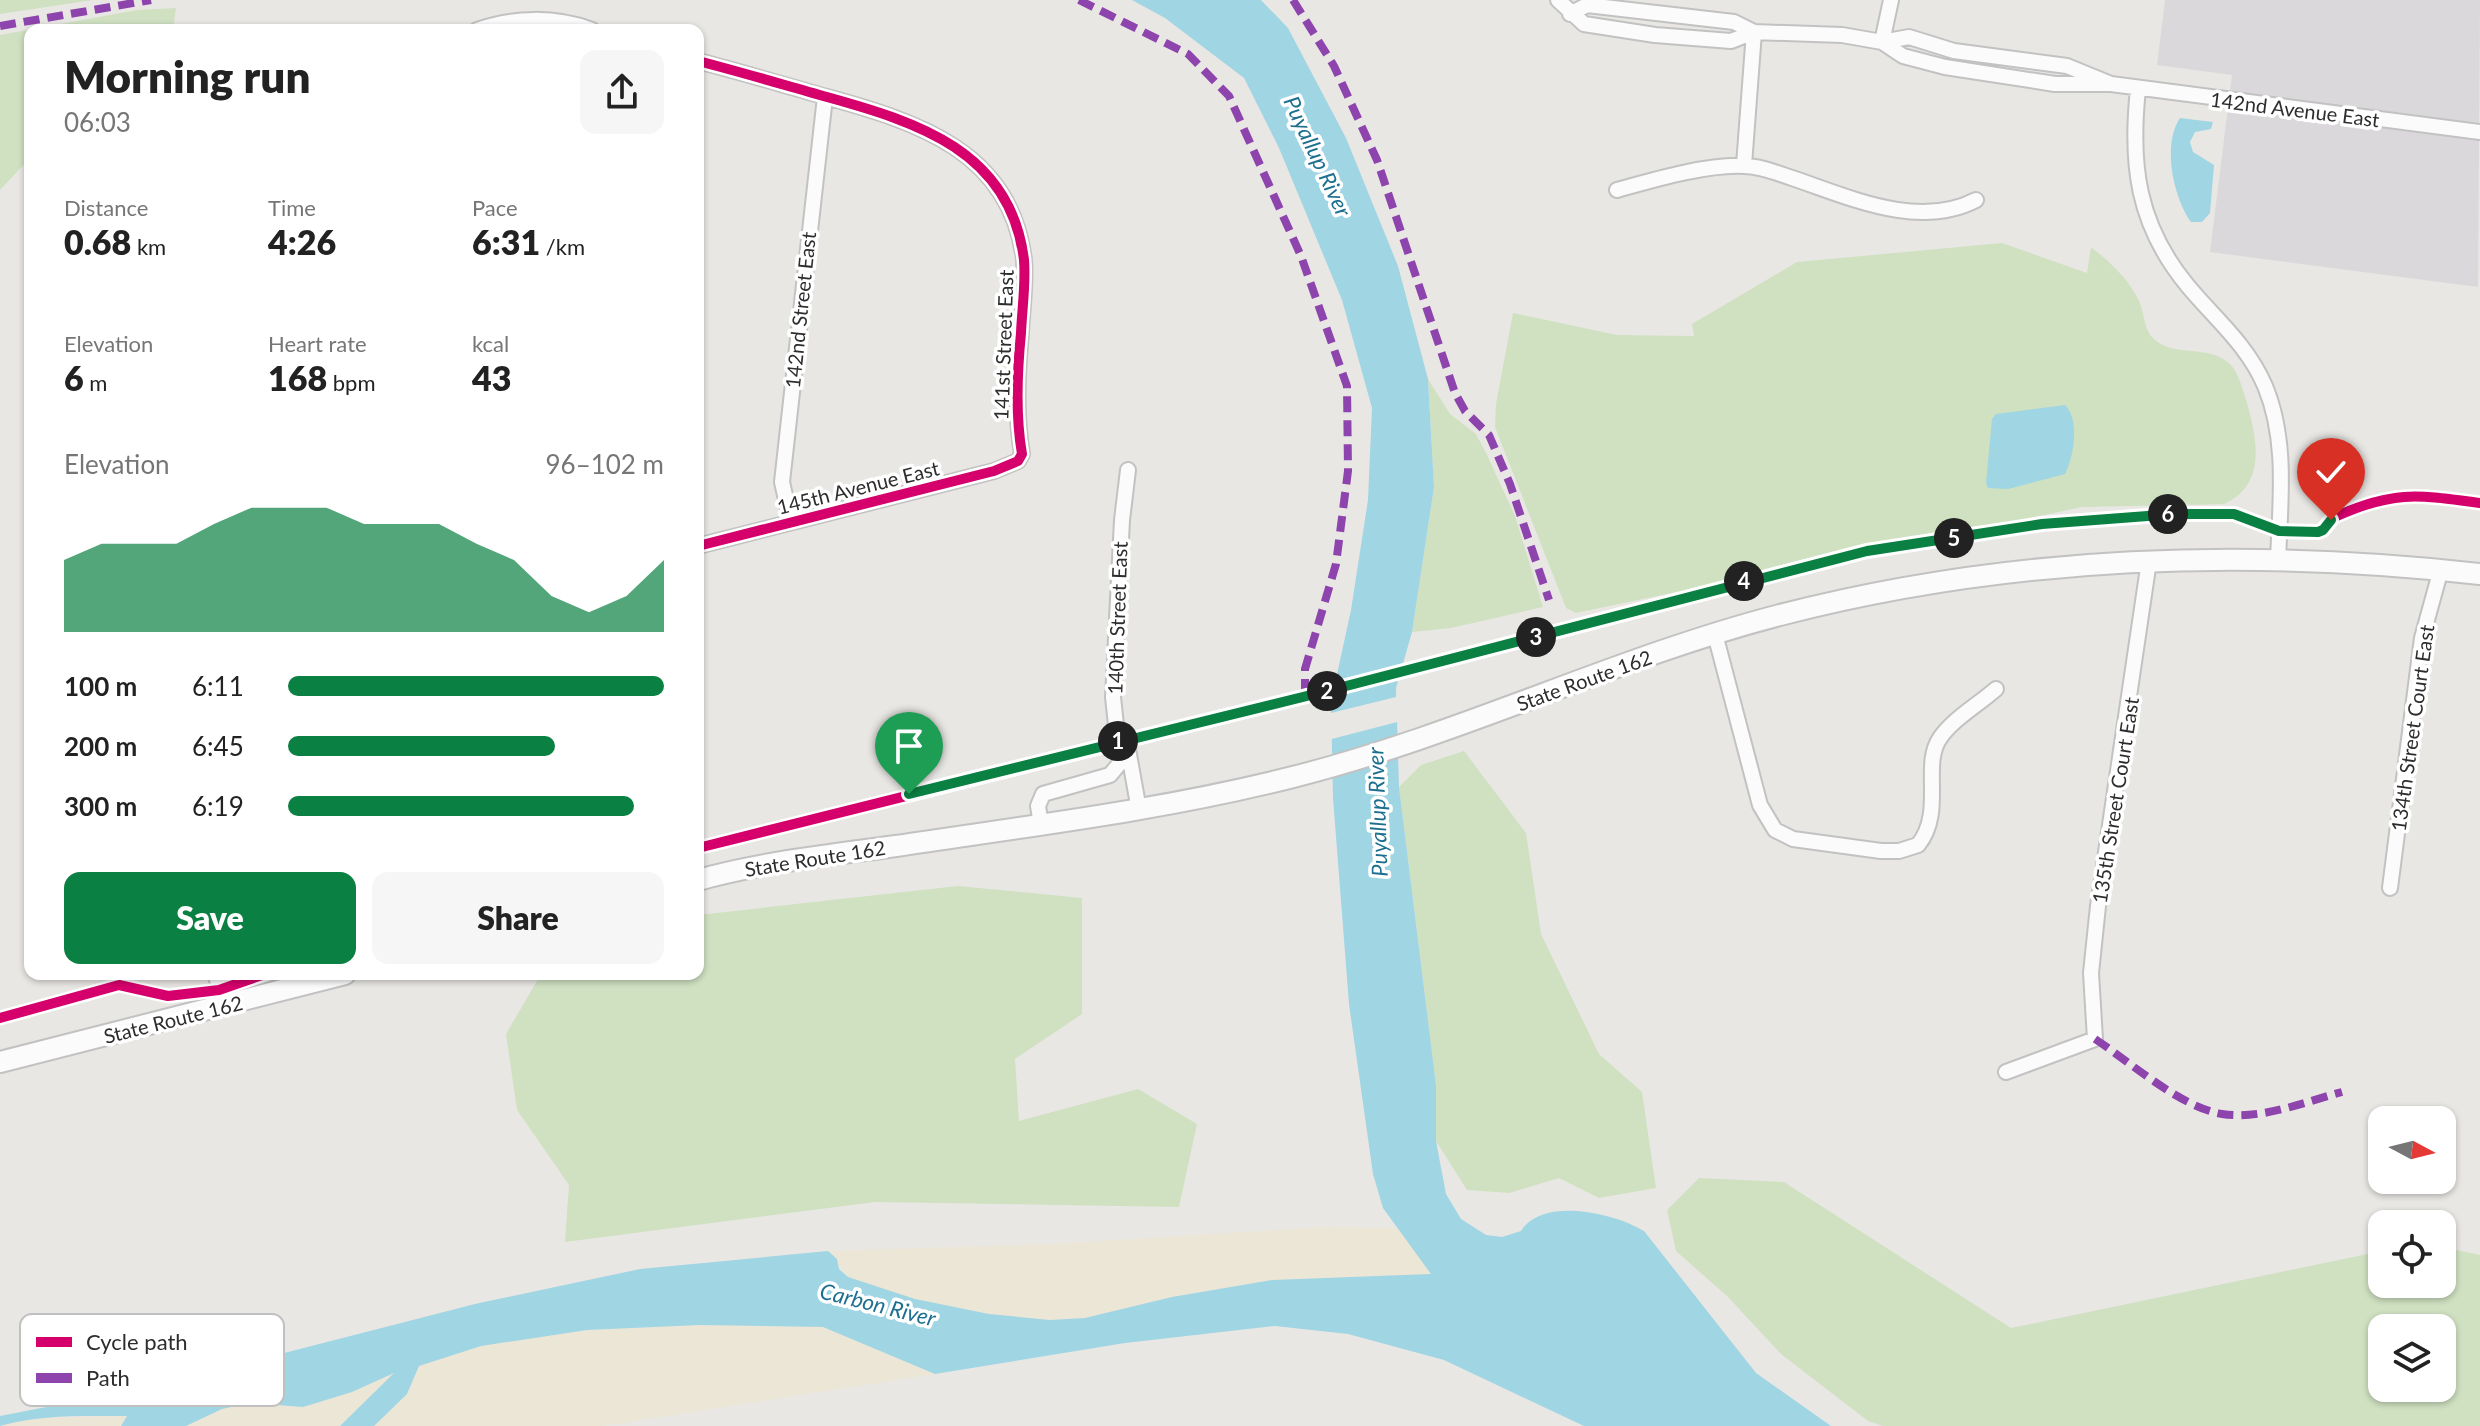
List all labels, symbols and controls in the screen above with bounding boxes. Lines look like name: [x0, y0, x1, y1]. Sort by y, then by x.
text: Morning run: [64, 50, 311, 102]
button: share: [580, 50, 664, 134]
street label: 142nd Avenue East: [2209, 87, 2381, 131]
water label: Puyallup River: [1278, 92, 1358, 221]
text: 06:03: [64, 106, 131, 138]
text: Distance: [64, 194, 148, 221]
text: Time: [268, 194, 316, 221]
text: Pace: [472, 194, 518, 221]
text: 0.68: [64, 221, 131, 262]
text: 4:26: [268, 221, 336, 262]
text: 6:31: [472, 221, 540, 262]
street label: 142nd Street East: [780, 231, 820, 389]
text: km: [131, 233, 166, 260]
text: /km: [540, 233, 585, 260]
street label: 141st Street East: [988, 269, 1018, 421]
text: Elevation: [64, 330, 153, 357]
text: Heart rate: [268, 330, 367, 357]
text: kcal: [472, 330, 509, 357]
text: 6: [64, 357, 84, 398]
text: 168: [268, 357, 327, 398]
text: 43: [472, 357, 511, 398]
text: m: [84, 369, 107, 396]
text: bpm: [327, 369, 376, 396]
pin: [2297, 438, 2365, 520]
text: Elevation: [64, 448, 170, 480]
text: 96–102 m: [545, 448, 664, 480]
icon: check: [2309, 450, 2353, 494]
street label: 145th Avenue East: [775, 455, 941, 519]
pin: 6: [2148, 494, 2188, 534]
text: 6: [2162, 500, 2174, 527]
pin: 5: [1934, 518, 1974, 558]
text: 5: [1948, 524, 1960, 551]
street label: 140th Street East: [1102, 541, 1132, 695]
pin: 4: [1724, 561, 1764, 601]
text: 4: [1738, 567, 1750, 594]
pin: 3: [1516, 617, 1556, 657]
text: 3: [1530, 623, 1542, 650]
street label: 134th Street Court East: [2386, 623, 2438, 833]
street label: State Route 162: [1513, 644, 1655, 716]
text: 100 m: [64, 670, 137, 702]
text: 6:11: [192, 670, 244, 702]
pin: 2: [1307, 671, 1347, 711]
text: 2: [1321, 677, 1333, 704]
street label: 135th Street Court East: [2087, 695, 2143, 905]
pin: [875, 712, 943, 794]
pin: 1: [1098, 721, 1138, 761]
icon: arrive: [887, 724, 931, 768]
text: 1: [1112, 727, 1124, 754]
text: 200 m: [64, 730, 137, 762]
text: 6:45: [192, 730, 244, 762]
water label: Puyallup River: [1361, 746, 1393, 877]
text: 300 m: [64, 790, 137, 822]
text: 6:19: [192, 790, 244, 822]
street label: State Route 162: [743, 835, 887, 881]
button: Save: [64, 872, 356, 964]
button: Share: [372, 872, 664, 964]
street label: State Route 162: [101, 990, 245, 1048]
north arrow: [2368, 1106, 2456, 1194]
map controls: [2368, 1106, 2456, 1402]
button: locate: [2368, 1210, 2456, 1298]
water label: Carbon River: [817, 1277, 939, 1332]
legend: [20, 1314, 284, 1406]
button: layers: [2368, 1314, 2456, 1402]
text: Cycle path: [86, 1328, 188, 1355]
text: Path: [86, 1364, 130, 1391]

